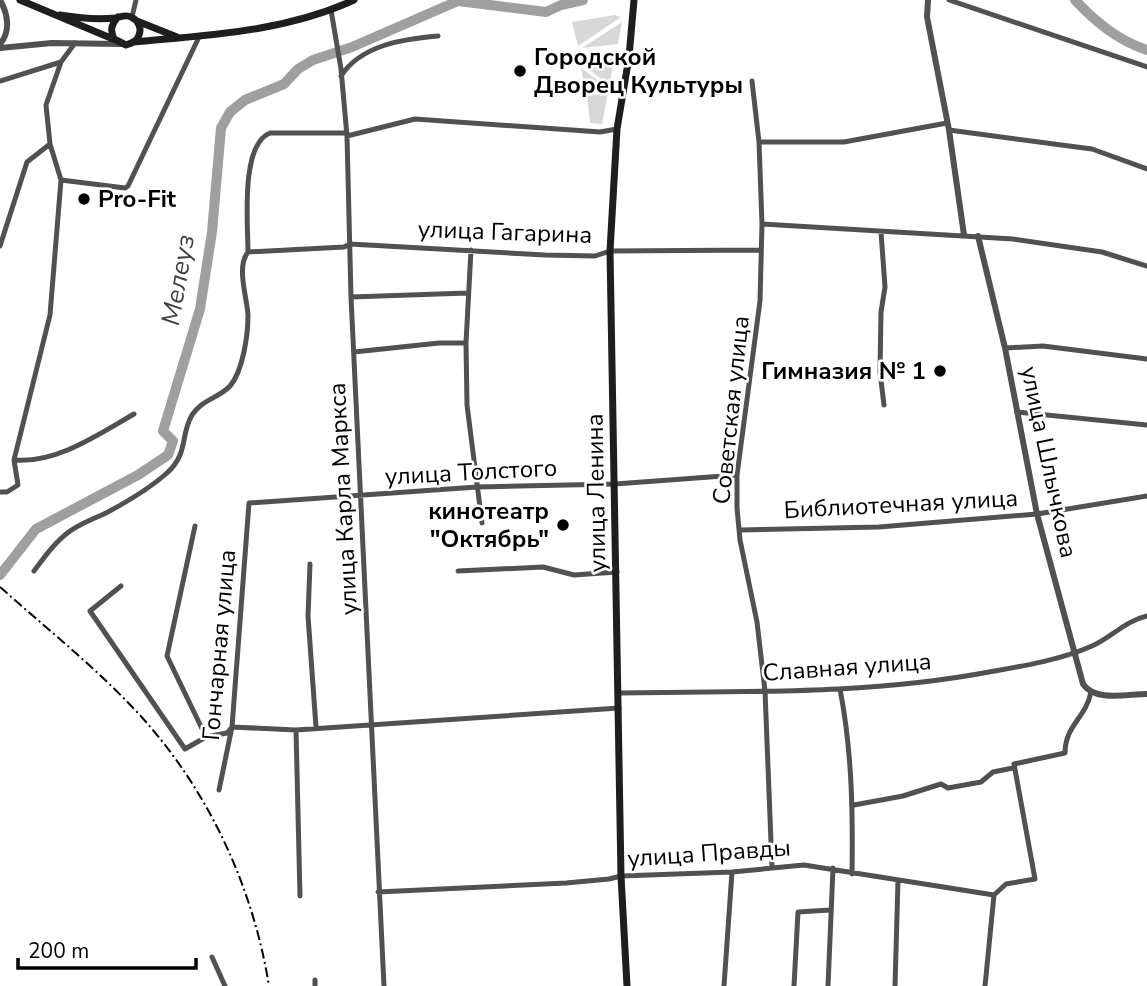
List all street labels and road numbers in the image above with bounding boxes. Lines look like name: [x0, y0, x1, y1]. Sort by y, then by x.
street label: улица Гагарина: [417, 213, 593, 251]
street label: Советская улица: [705, 314, 757, 506]
street label: улица Шлычкова: [1013, 363, 1085, 561]
street label: улица Карла Маркса: [321, 382, 365, 616]
street label: улица Ленина: [579, 413, 613, 573]
street label: улица Толстого: [384, 452, 558, 492]
street label: Библиотечная улица: [783, 482, 1019, 526]
street label: Гончарная улица: [195, 548, 243, 742]
street label: Славная улица: [762, 645, 932, 689]
street label: улица Правды: [626, 831, 792, 875]

